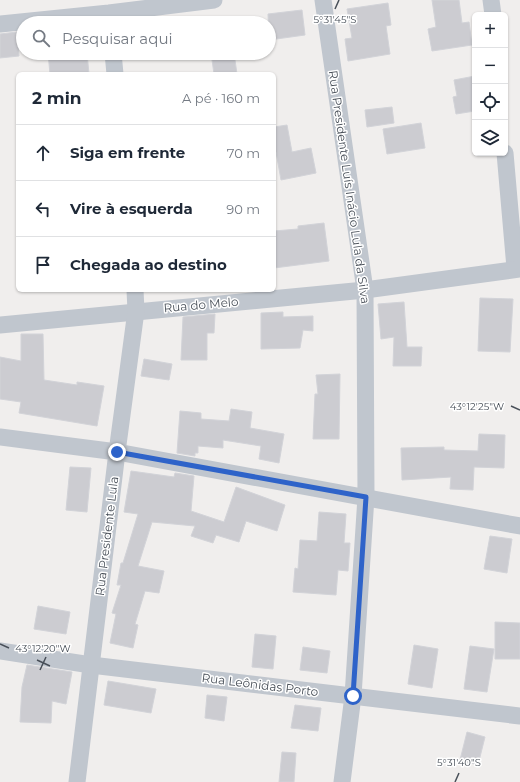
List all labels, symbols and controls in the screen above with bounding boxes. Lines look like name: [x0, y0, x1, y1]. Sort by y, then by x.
map controls: [472, 12, 508, 156]
button: +: [472, 12, 508, 48]
text: 5°31'45"S: [314, 13, 356, 26]
search box: [16, 16, 276, 60]
icon: search: [30, 27, 52, 49]
text: Pesquisar aqui: [62, 29, 173, 48]
button: −: [472, 48, 508, 84]
street label: Rua Presidente Luís Inácio Lula da Silva: [326, 69, 373, 305]
button: locate: [472, 84, 508, 120]
text: 2 min: [32, 88, 82, 108]
text: A pé · 160 m: [182, 90, 260, 106]
button: layers: [472, 120, 508, 156]
icon: ahead: [32, 142, 54, 164]
text: Siga em frente: [70, 143, 185, 162]
text: 70 m: [227, 145, 260, 161]
icon: left: [32, 198, 54, 220]
text: Vire à esquerda: [70, 199, 193, 218]
text: 90 m: [226, 201, 260, 217]
icon: arrive: [32, 254, 54, 276]
text: Chegada ao destino: [70, 255, 227, 274]
street label: Rua do Melo: [163, 294, 239, 315]
text: 43°12'25"W: [450, 400, 504, 413]
route end: [108, 443, 126, 461]
street label: Rua Presidente Lula: [92, 475, 121, 596]
text: 43°12'20"W: [15, 642, 71, 655]
street label: Rua Leônidas Porto: [201, 670, 319, 699]
route start: [344, 687, 362, 705]
text: 5°31'40"S: [437, 756, 481, 769]

